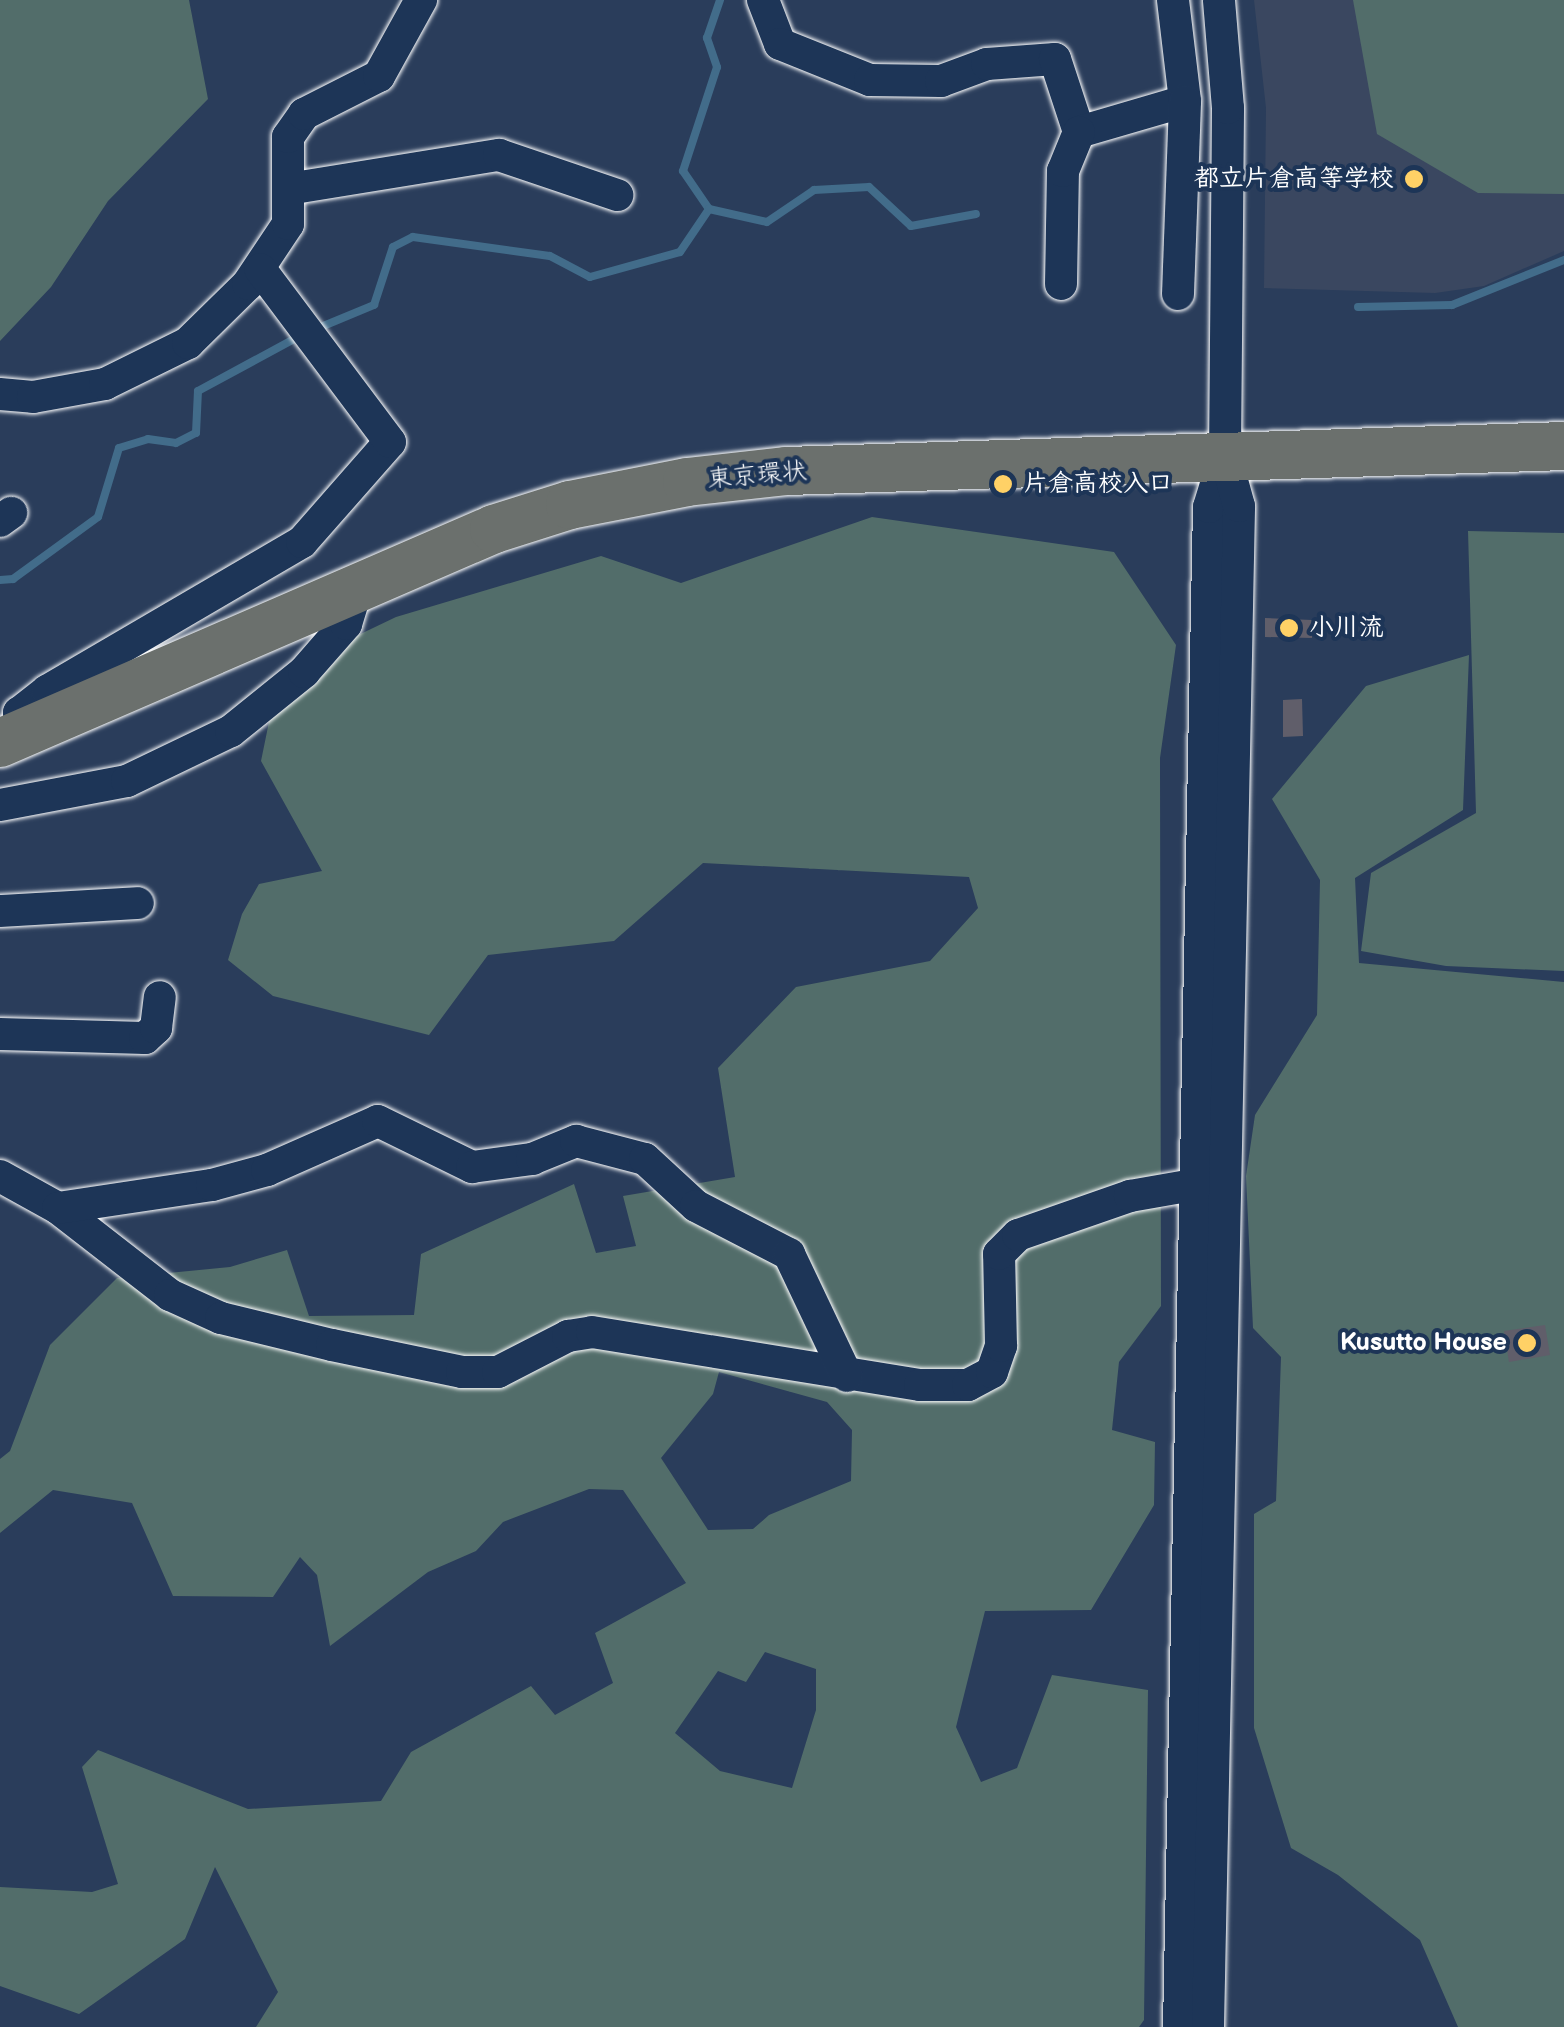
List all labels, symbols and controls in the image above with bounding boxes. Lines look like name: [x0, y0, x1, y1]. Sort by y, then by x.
place label: 都立片倉高等学校: [1194, 164, 1394, 194]
marker: 都立片倉高等学校: [1403, 168, 1425, 190]
street label: 東京環状: [706, 457, 808, 495]
place label: 片倉高校入口: [1023, 469, 1173, 499]
marker: 片倉高校入口: [992, 473, 1014, 495]
place label: 小川流: [1309, 613, 1384, 643]
marker: 小川流: [1278, 617, 1300, 639]
place label: Kusutto House: [1340, 1328, 1507, 1358]
marker: Kusutto House: [1516, 1332, 1538, 1354]

